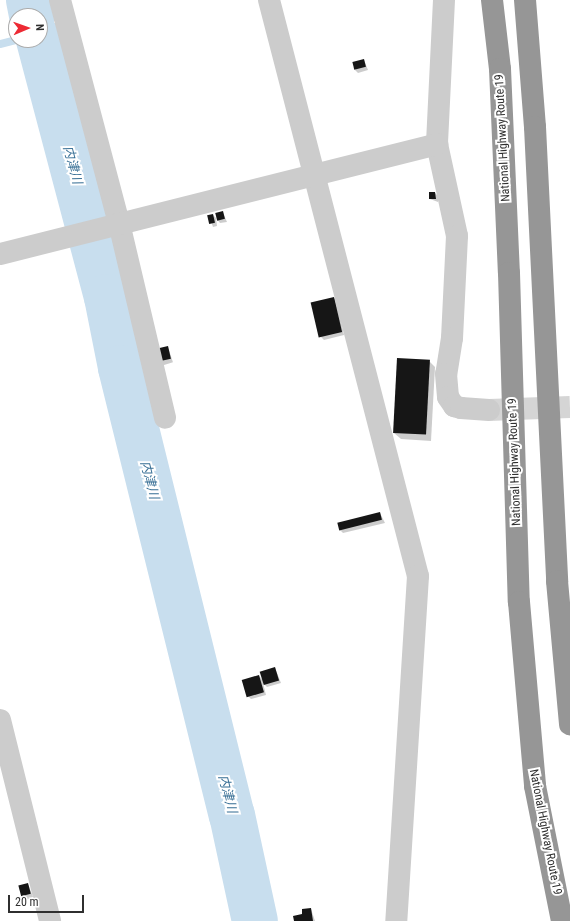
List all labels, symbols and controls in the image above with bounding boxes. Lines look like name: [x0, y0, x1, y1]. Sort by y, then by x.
north arrow: [8, 8, 48, 48]
text: N: [33, 24, 46, 31]
street label: National Highway Route 19: [492, 74, 514, 202]
water label: 内津川: [59, 144, 85, 186]
street label: National Highway Route 19: [506, 398, 524, 526]
water label: 内津川: [137, 459, 161, 501]
street label: National Highway Route 19: [526, 768, 564, 896]
water label: 内津川: [215, 773, 239, 815]
scale bar: [10, 887, 86, 913]
text: 20 m: [15, 895, 39, 909]

